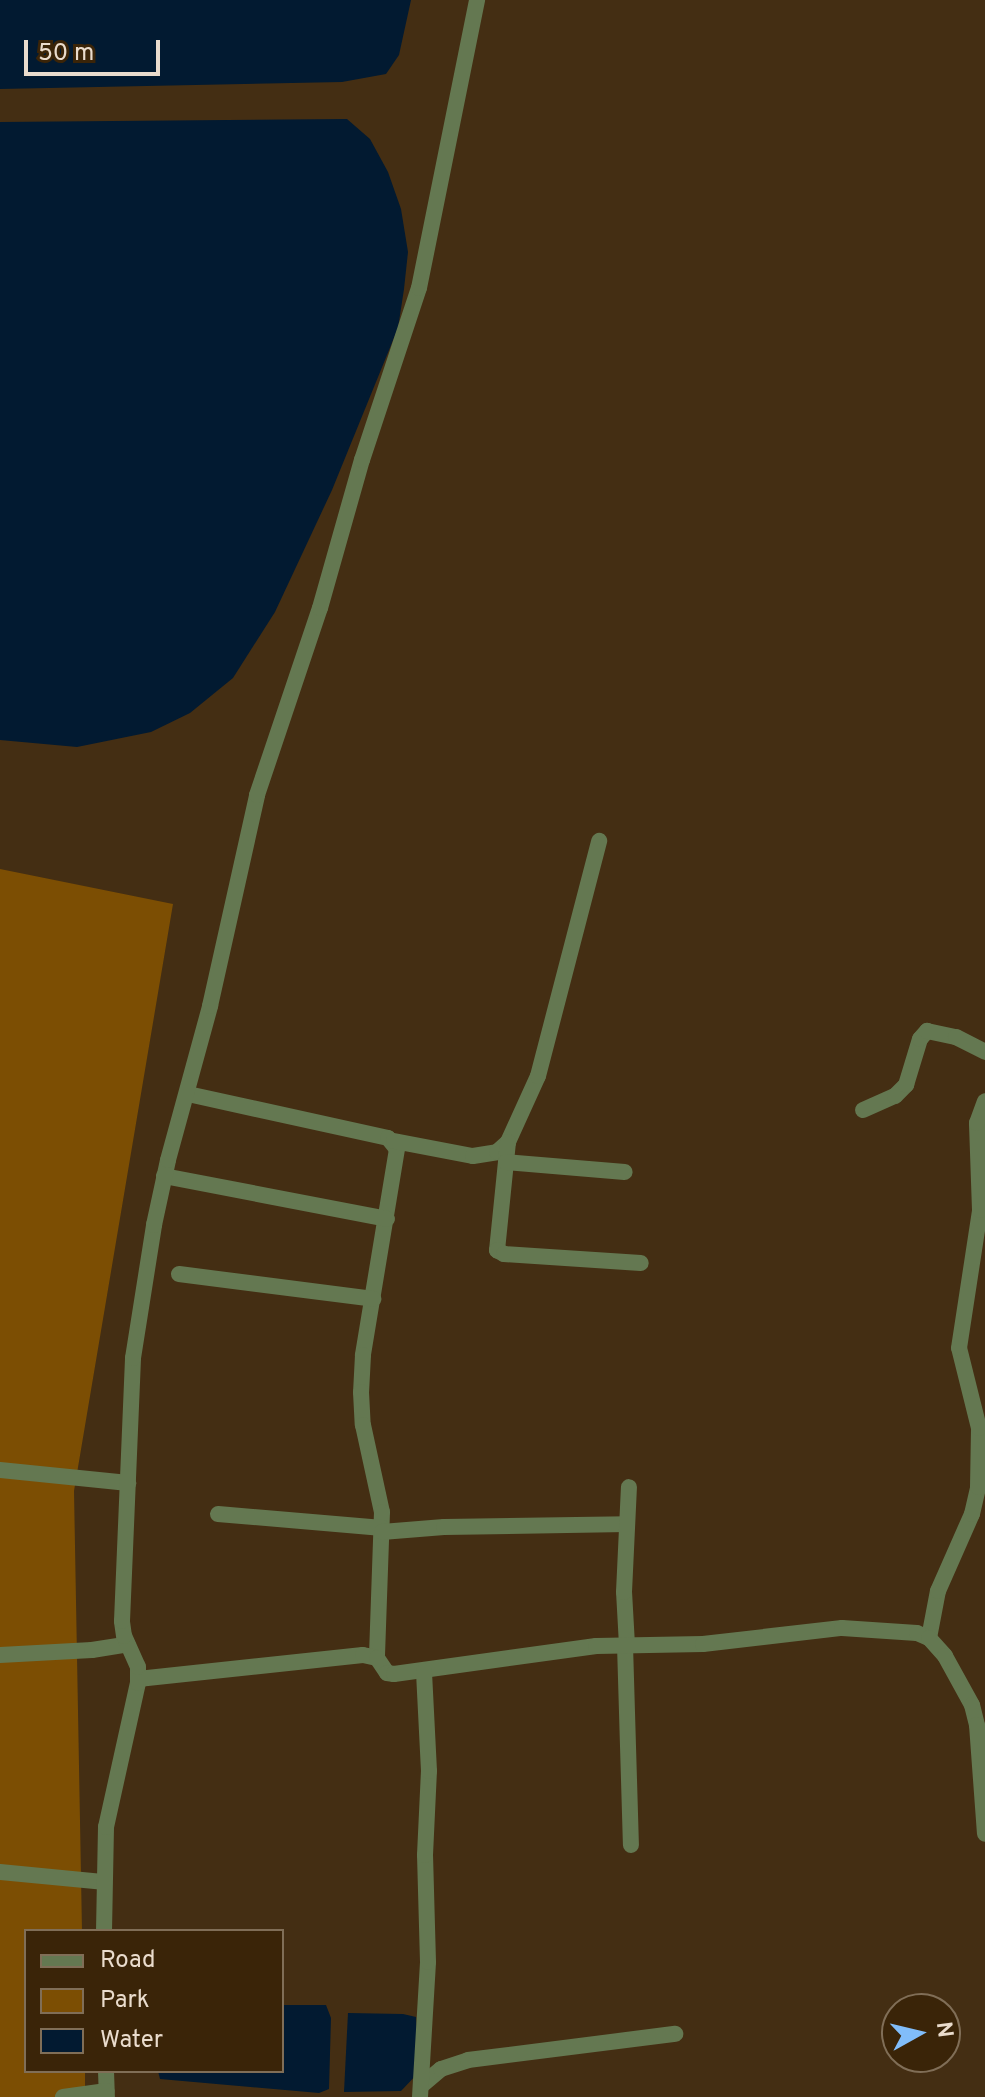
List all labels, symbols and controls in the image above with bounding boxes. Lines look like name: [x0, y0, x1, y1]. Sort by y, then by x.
scale bar: [28, 24, 164, 74]
text: 50 m: [38, 39, 94, 69]
legend: [24, 1929, 284, 2073]
text: Road: [100, 1946, 156, 1976]
text: Park: [100, 1986, 150, 2016]
north arrow: [881, 1993, 961, 2073]
text: N: [929, 2020, 958, 2040]
text: Water: [100, 2026, 163, 2056]

